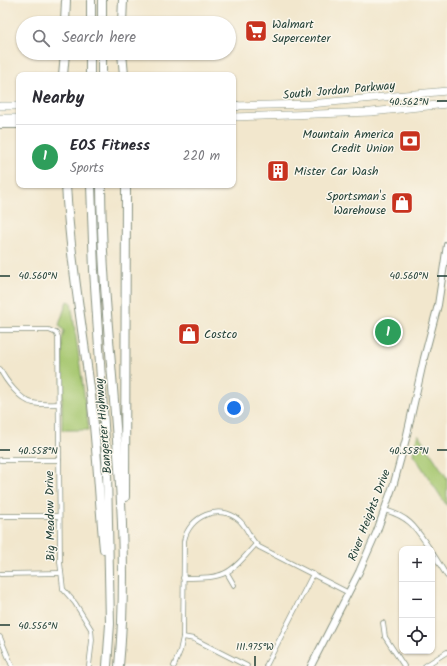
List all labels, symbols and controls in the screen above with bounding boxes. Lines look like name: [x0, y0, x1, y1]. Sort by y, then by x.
place label: Walmart Supercenter: [272, 15, 331, 48]
search box: [16, 16, 236, 60]
supermarket icon: Walmart Supercenter: [243, 18, 269, 44]
text: Search here: [62, 26, 136, 50]
icon: search: [30, 27, 52, 49]
street label: South Jordan Parkway: [282, 76, 396, 105]
text: Nearby: [32, 85, 84, 112]
text: 40.562°N: [389, 94, 429, 110]
place label: Mountain America Credit Union: [303, 125, 394, 158]
bank icon: Mountain America Credit Union: [397, 128, 423, 154]
text: EOS Fitness: [70, 134, 150, 158]
text: 1: [43, 146, 47, 167]
text: 220 m: [183, 146, 220, 167]
text: Sports: [70, 158, 104, 179]
building icon: Mister Car Wash: [265, 158, 291, 184]
place label: Mister Car Wash: [294, 162, 378, 181]
place label: Sportsman's Warehouse: [326, 187, 387, 220]
shop icon: Sportsman's Warehouse: [389, 190, 415, 216]
text: 40.560°N: [19, 268, 58, 284]
text: 40.560°N: [390, 268, 429, 284]
pin: 1: [375, 317, 401, 347]
shop icon: Costco: [176, 321, 202, 347]
place label: Costco: [204, 325, 237, 344]
street label: Bangerter Highway: [90, 377, 117, 475]
your location: [224, 398, 244, 418]
text: 40.558°N: [18, 443, 58, 459]
text: 40.558°N: [389, 443, 429, 459]
street label: River Heights Drive: [343, 466, 396, 564]
street label: Big Meadow Drive: [40, 470, 61, 562]
map controls: [399, 546, 435, 654]
button: +: [399, 546, 435, 582]
button: −: [399, 582, 435, 618]
text: 40.556°N: [18, 618, 58, 634]
button: locate: [399, 618, 435, 654]
text: 111.975°W: [236, 639, 274, 655]

